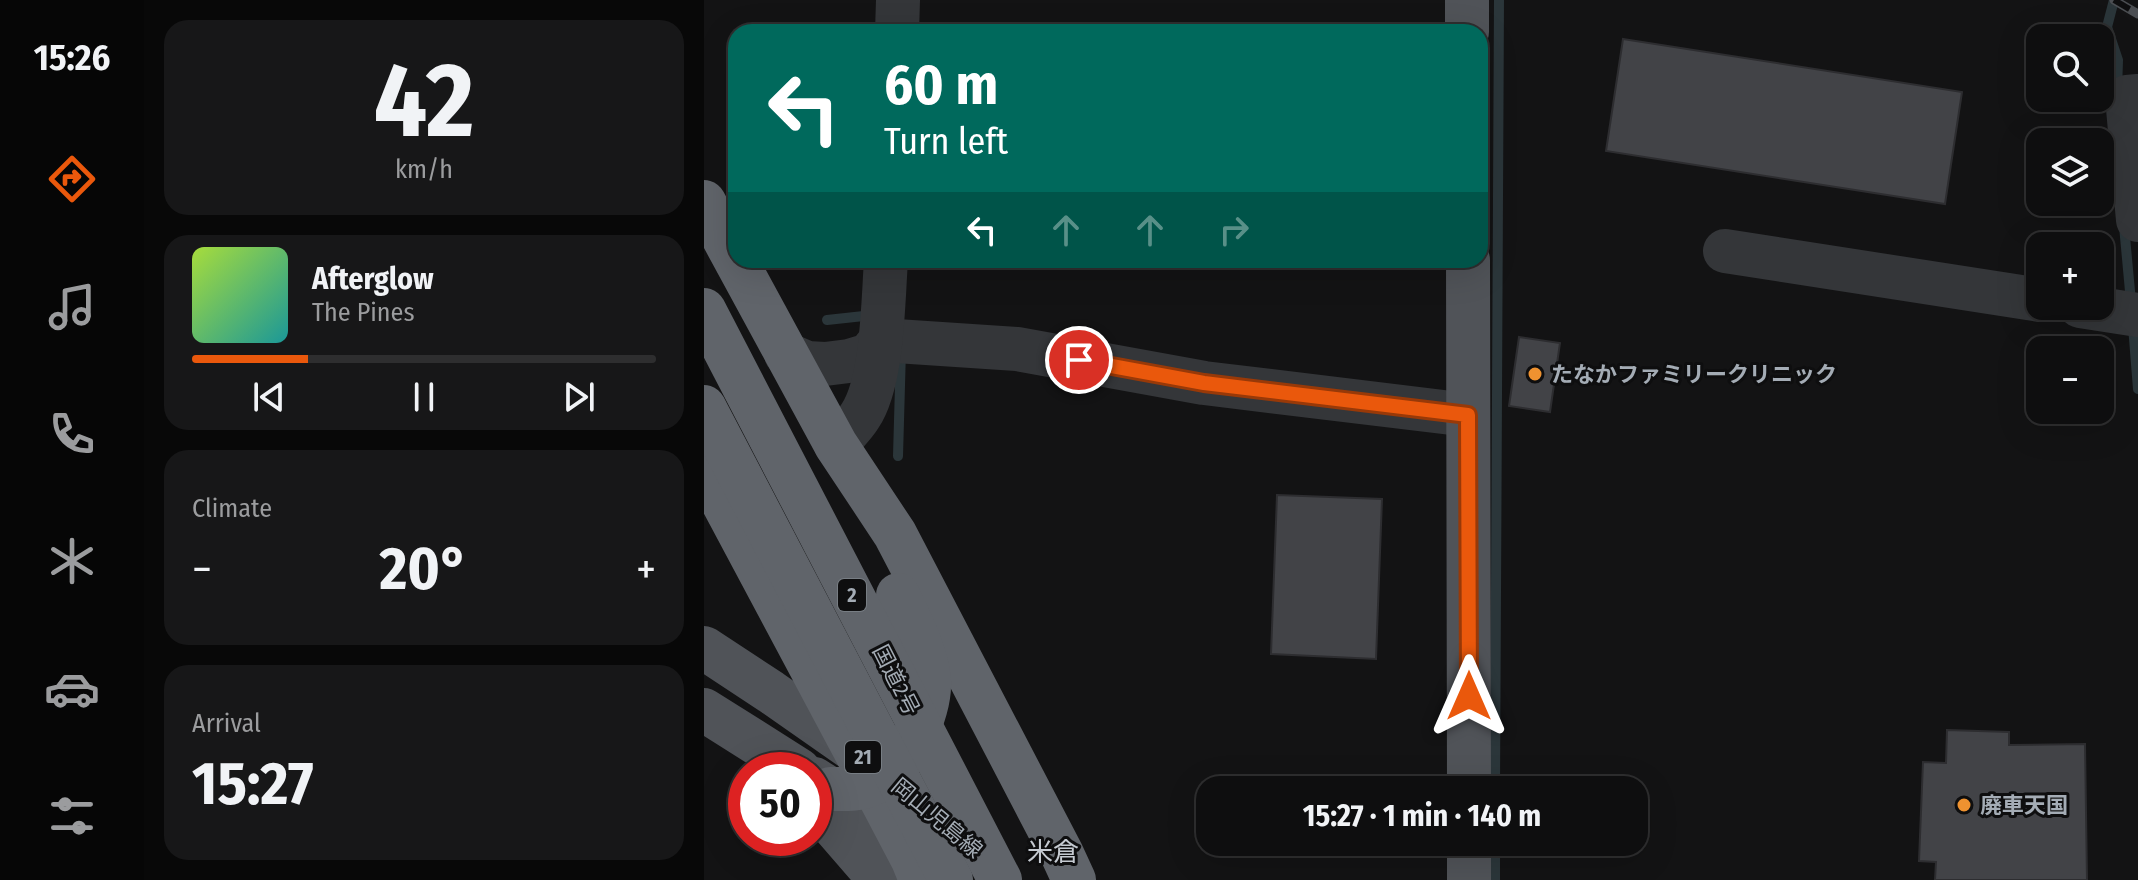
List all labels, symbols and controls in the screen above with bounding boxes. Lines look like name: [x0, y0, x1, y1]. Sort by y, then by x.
map controls: [2026, 24, 2114, 424]
button: search: [2026, 24, 2114, 112]
text: 15:26: [34, 36, 110, 80]
text: 42: [374, 39, 474, 164]
text: 60 m: [884, 52, 998, 119]
icon: left: [752, 56, 856, 160]
text: Turn left: [884, 120, 1008, 164]
button: layers: [2026, 128, 2114, 216]
icon: directions: [44, 151, 100, 207]
text: km/h: [395, 154, 453, 185]
icon: left: [960, 208, 1004, 252]
icon: ahead: [1044, 208, 1088, 252]
icon: ahead: [1128, 208, 1172, 252]
icon: right: [1212, 208, 1256, 252]
button: +: [2026, 232, 2114, 320]
text: Afterglow: [312, 261, 434, 297]
icon: music: [44, 279, 100, 335]
text: The Pines: [312, 297, 415, 328]
pin: [1045, 326, 1113, 394]
button: −: [2026, 336, 2114, 424]
icon: arrive: [1057, 338, 1101, 382]
place label: たなかファミリークリニック: [1551, 361, 1837, 388]
marker: たなかファミリークリニック: [1526, 365, 1544, 383]
icon: previous: [247, 375, 291, 419]
icon: pause: [402, 375, 446, 419]
icon: next: [557, 375, 601, 419]
icon: phone: [44, 406, 100, 462]
text: Climate: [192, 493, 272, 524]
icon: climate: [44, 533, 100, 589]
text: 20°: [380, 533, 468, 605]
text: −: [192, 543, 212, 596]
text: +: [636, 543, 656, 596]
road number: 2: [838, 579, 866, 611]
street label: 国道2号: [867, 640, 925, 720]
position arrow: [1427, 654, 1511, 738]
icon: car: [44, 661, 100, 717]
text: Arrival: [192, 708, 261, 739]
road number: 21: [845, 741, 881, 773]
text: 15:27: [192, 748, 314, 820]
speed limit sign: 50: [728, 752, 832, 856]
street label: 岡山児島線: [886, 772, 988, 864]
icon: filters: [44, 788, 100, 844]
place label: 廃車天国: [1980, 792, 2068, 819]
marker: 廃車天国: [1955, 796, 1973, 814]
text: 15:27 · 1 min · 140 m: [1303, 798, 1541, 834]
district label: 米倉: [1027, 837, 1079, 868]

